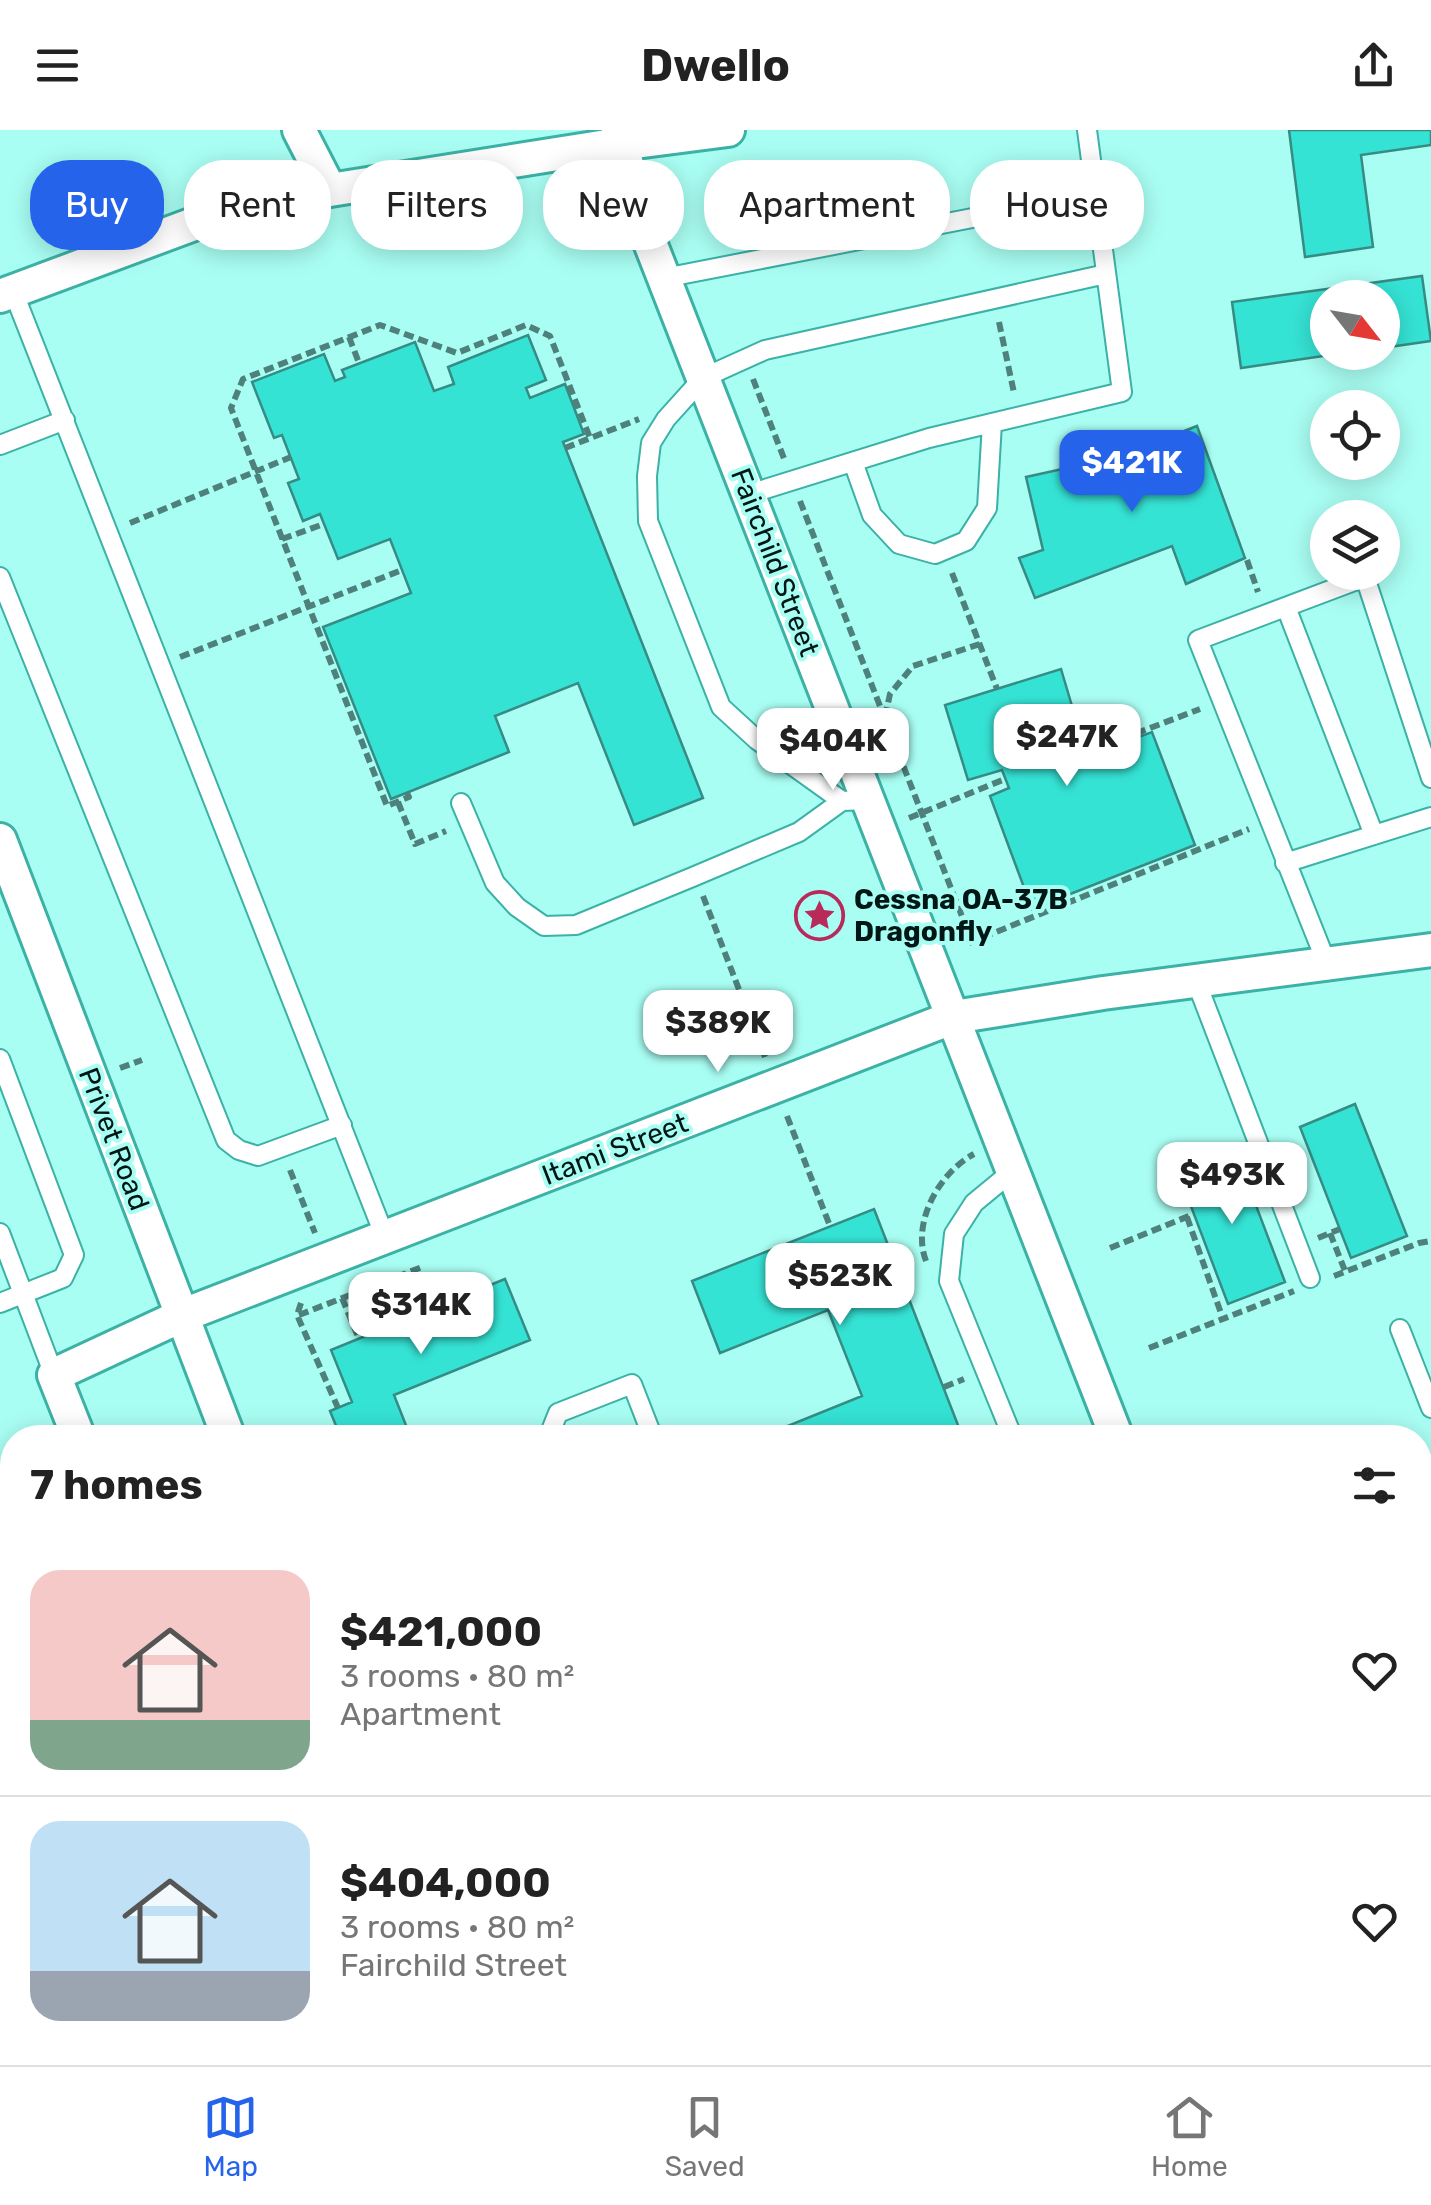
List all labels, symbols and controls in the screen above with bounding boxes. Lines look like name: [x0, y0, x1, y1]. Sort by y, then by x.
icon: menu: [30, 38, 85, 93]
icon: share: [1346, 38, 1401, 93]
text: Dwello: [641, 39, 790, 92]
chip: Buy: [30, 160, 164, 250]
chip: Rent: [184, 160, 331, 250]
chip: Filters: [351, 160, 523, 250]
chip: New: [543, 160, 684, 250]
chip: Apartment: [704, 160, 950, 250]
chip: House: [970, 160, 1144, 250]
north arrow: [1310, 280, 1400, 370]
map controls: [1310, 280, 1400, 590]
button: locate: [1310, 390, 1400, 480]
pin: $421K: [1062, 430, 1202, 515]
text: $421K: [1081, 443, 1183, 481]
street label: Fairchild Street: [724, 463, 826, 661]
button: layers: [1310, 500, 1400, 590]
pin: $247K: [997, 704, 1137, 789]
pin: $404K: [763, 708, 903, 793]
text: $247K: [1016, 717, 1118, 755]
text: $404K: [779, 721, 887, 759]
place label: Cessna OA-37B Dragonfly: [854, 883, 1068, 948]
place icon: Cessna OA-37B Dragonfly: [793, 889, 845, 941]
pin: $389K: [648, 990, 788, 1075]
text: $389K: [665, 1003, 771, 1041]
street label: Privet Road: [72, 1063, 156, 1215]
street label: Itami Street: [537, 1106, 693, 1192]
pin: $493K: [1162, 1142, 1302, 1227]
text: $493K: [1179, 1155, 1285, 1193]
pin: $523K: [770, 1243, 910, 1328]
text: $523K: [787, 1256, 893, 1294]
pin: $314K: [351, 1272, 491, 1357]
text: $314K: [370, 1285, 472, 1323]
icon: filters: [1347, 1458, 1402, 1513]
text: 7 homes: [30, 1460, 203, 1510]
text: $421,000: [340, 1607, 542, 1657]
icon: home: [110, 1610, 230, 1730]
icon: heart: [1347, 1643, 1402, 1698]
text: 3 rooms · 80 m²: [340, 1657, 575, 1695]
text: Apartment: [340, 1695, 501, 1733]
text: $404,000: [340, 1858, 551, 1908]
icon: home: [110, 1861, 230, 1981]
icon: heart: [1347, 1894, 1402, 1949]
text: 3 rooms · 80 m²: [340, 1908, 575, 1946]
text: Fairchild Street: [340, 1946, 567, 1984]
tab: Map: [203, 2090, 258, 2183]
tab: Saved: [665, 2090, 745, 2183]
tab: Home: [1151, 2090, 1228, 2183]

